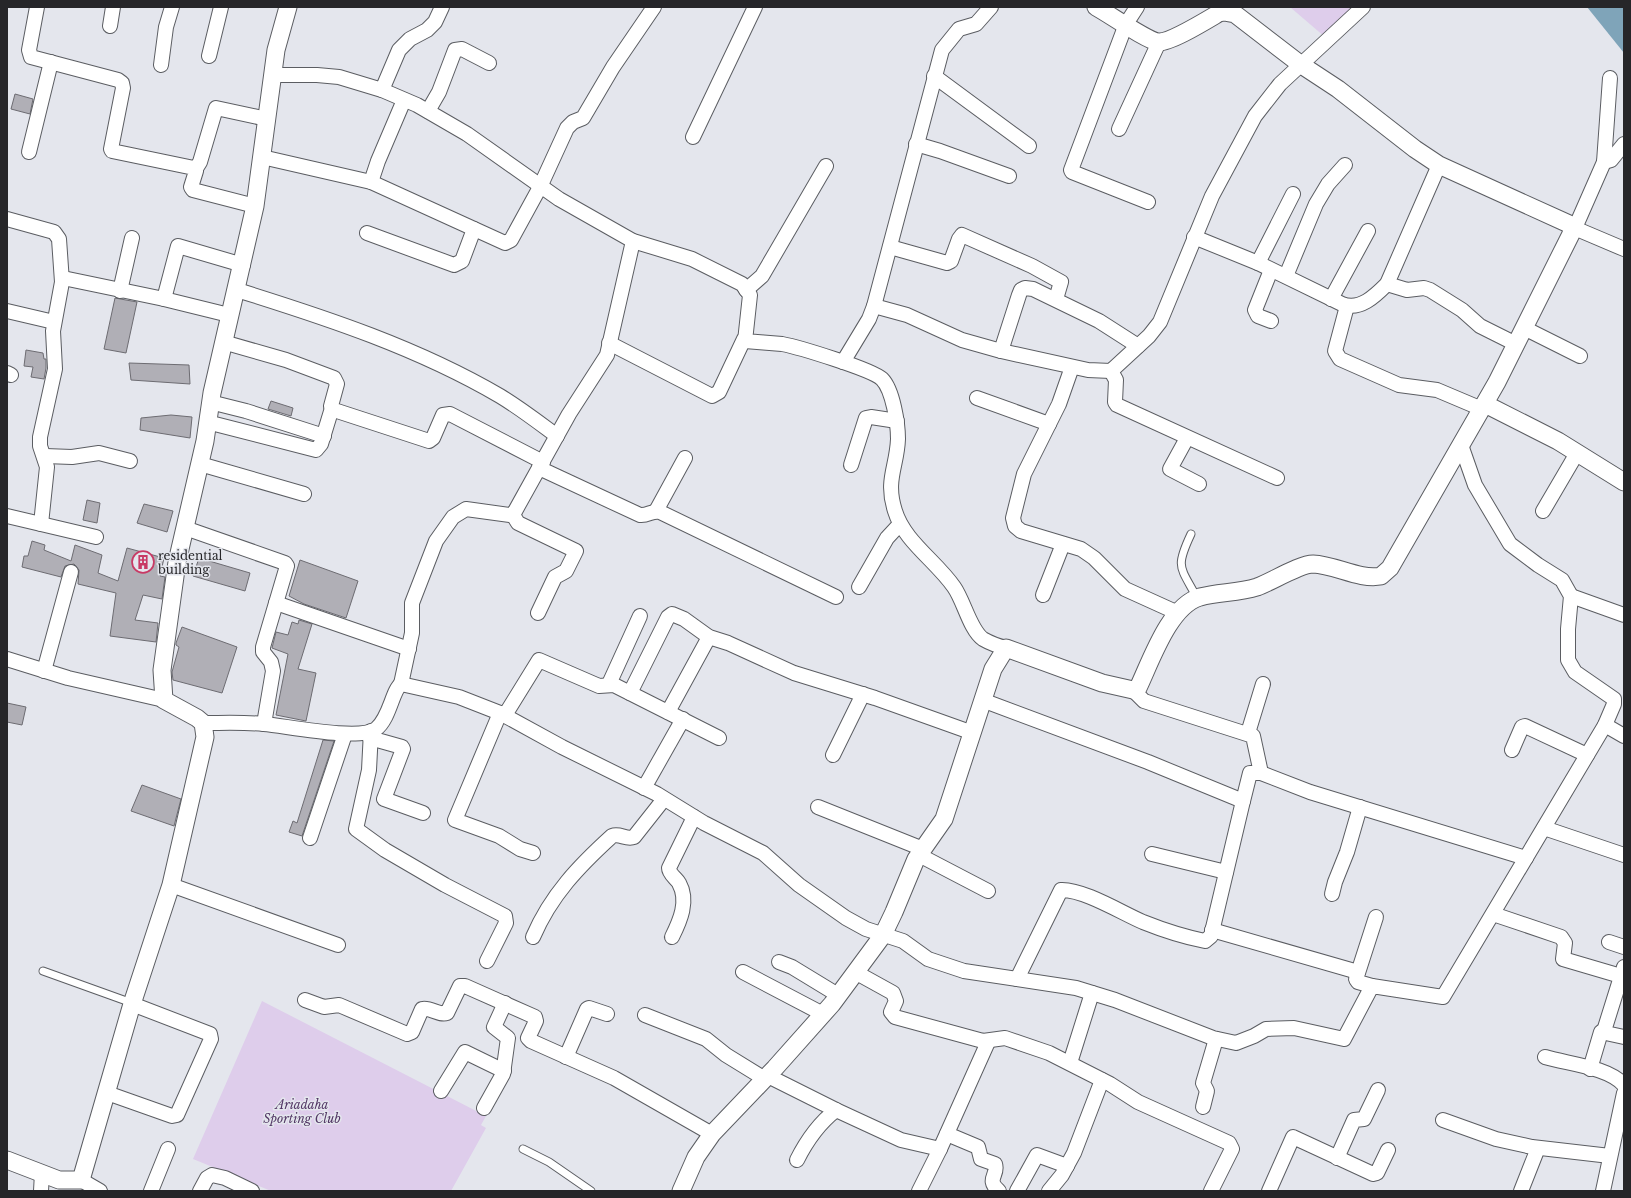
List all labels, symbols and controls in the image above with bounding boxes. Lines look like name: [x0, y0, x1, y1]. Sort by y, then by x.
place label: residential building: [157, 548, 223, 577]
building icon: residential building: [130, 549, 156, 575]
park label: Ariadaha Sporting Club: [263, 1097, 341, 1126]

